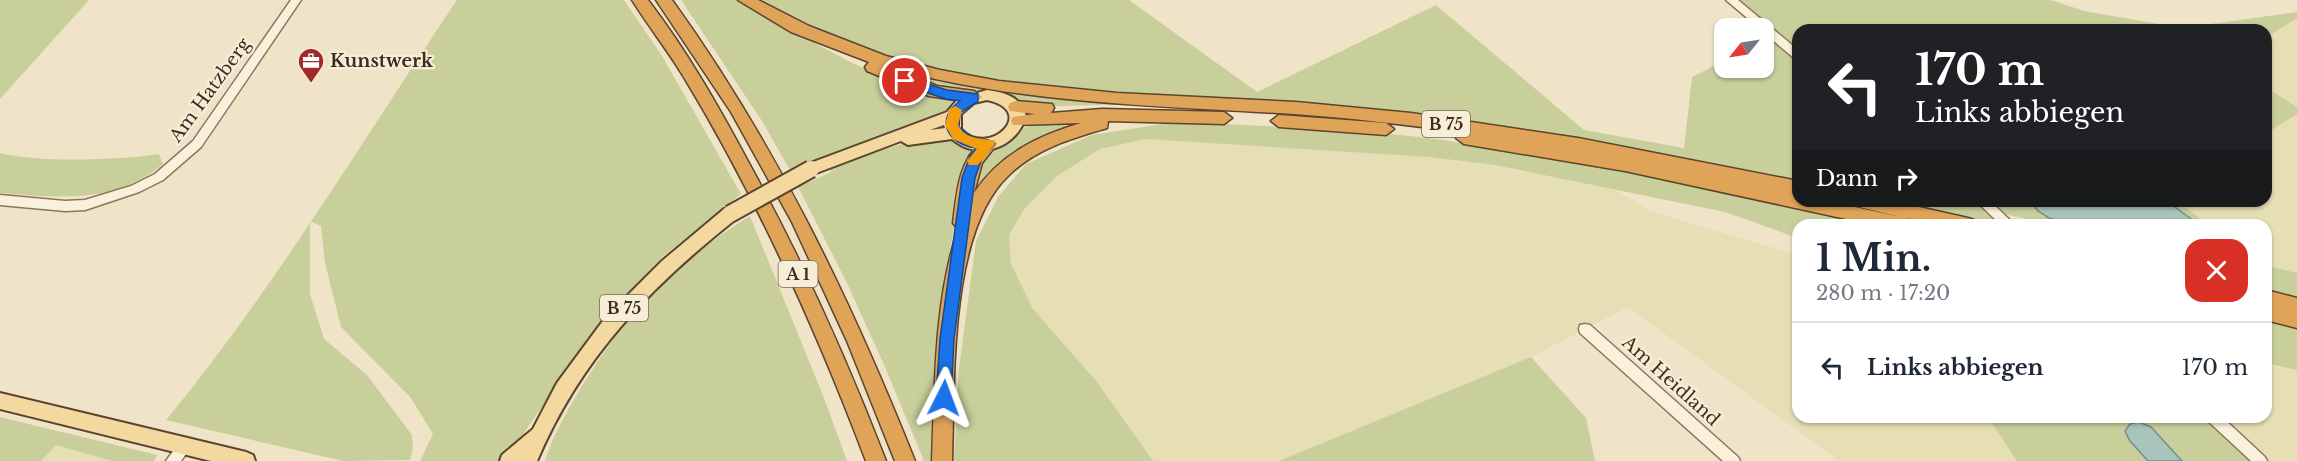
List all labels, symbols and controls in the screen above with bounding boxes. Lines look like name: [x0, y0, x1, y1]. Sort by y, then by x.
north arrow: [1714, 18, 1774, 78]
map controls: [1714, 18, 1774, 78]
street label: Am Hatzberg: [164, 33, 255, 147]
text: 170 m: [1915, 44, 2044, 96]
office icon: Kunstwerk: [296, 46, 326, 84]
icon: left: [1816, 48, 1894, 126]
place label: Kunstwerk: [330, 50, 434, 72]
pin: [879, 55, 930, 106]
icon: arrive: [888, 64, 921, 97]
text: Links abbiegen: [1915, 96, 2124, 129]
road number: B 75: [1422, 111, 1470, 137]
icon: right: [1890, 162, 1923, 195]
text: Dann: [1816, 165, 1878, 192]
text: 1 Min.: [1816, 236, 1931, 281]
button: close: [2185, 239, 2248, 302]
road number: A 1: [778, 261, 818, 287]
text: 280 m · 17:20: [1816, 281, 1950, 305]
road number: B 75: [600, 295, 648, 321]
street label: Am Heidland: [1617, 331, 1724, 431]
icon: left: [1816, 351, 1849, 384]
text: Links abbiegen: [1867, 354, 2044, 381]
text: 170 m: [2182, 354, 2248, 381]
position arrow: [912, 366, 976, 430]

